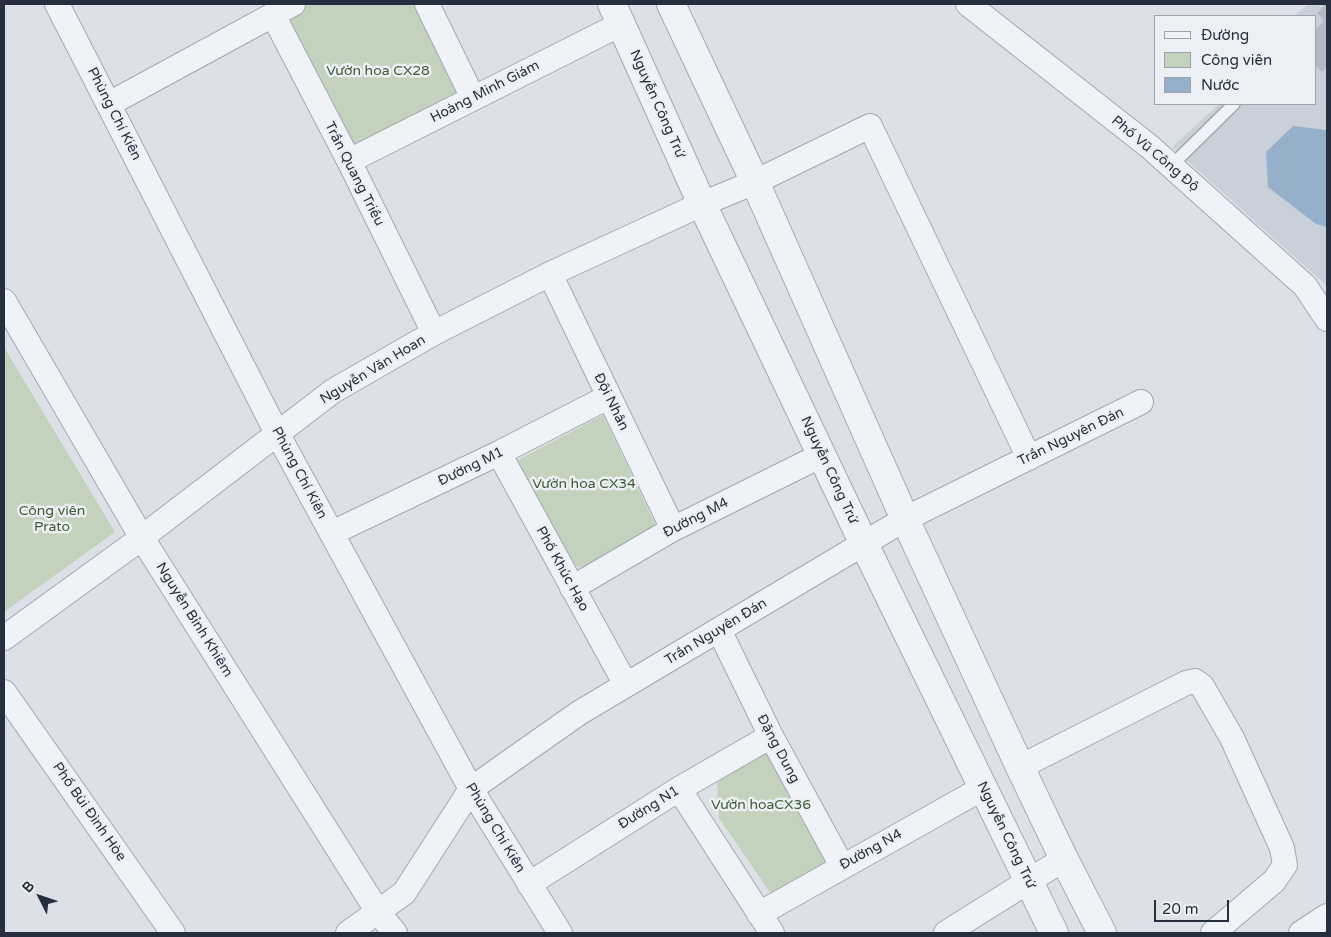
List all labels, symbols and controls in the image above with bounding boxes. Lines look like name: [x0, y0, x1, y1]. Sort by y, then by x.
legend: [1154, 15, 1316, 105]
text: Đường: [1201, 26, 1249, 44]
street label: Nguyễn Công Trứ: [626, 47, 688, 161]
text: Công viên: [1201, 51, 1272, 69]
street label: Hoàng Minh Giám: [428, 57, 542, 127]
park label: Vườn hoa CX28: [326, 63, 430, 79]
street label: Phùng Chí Kiên: [83, 65, 145, 163]
text: Nước: [1201, 76, 1239, 94]
street label: Phố Vũ Công Độ: [1108, 112, 1202, 196]
street label: Trần Quang Triều: [320, 119, 388, 229]
street label: Nguyễn Văn Hoan: [317, 332, 429, 408]
street label: Đội Nhân: [590, 370, 632, 434]
street label: Trần Nguyên Đán: [1015, 404, 1127, 470]
street label: Nguyễn Công Trứ: [797, 414, 861, 526]
street label: Phùng Chí Kiên: [268, 424, 330, 522]
street label: Đường M1: [435, 444, 507, 490]
park label: Vườn hoa CX34: [532, 476, 636, 492]
street label: Đường M4: [661, 494, 731, 542]
park label: Công viên Prato: [19, 503, 85, 536]
street label: Phố Khúc Hạo: [532, 524, 592, 614]
street label: Nguyễn Bỉnh Khiêm: [152, 560, 236, 680]
street label: Trần Nguyên Đán: [662, 595, 770, 669]
street label: Đặng Dung: [753, 712, 803, 786]
street label: Phố Bùi Đình Hòe: [49, 759, 129, 865]
street label: Nguyễn Công Trứ: [973, 779, 1039, 891]
street label: Phùng Chí Kiên: [462, 780, 528, 876]
street label: Đường N1: [615, 783, 683, 833]
park label: Vườn hoaCX36: [711, 797, 811, 813]
street label: Đường N4: [837, 826, 905, 874]
north arrow: [15, 872, 65, 922]
text: B: [19, 878, 38, 896]
scale bar: [1156, 890, 1231, 922]
text: 20 m: [1162, 900, 1199, 918]

